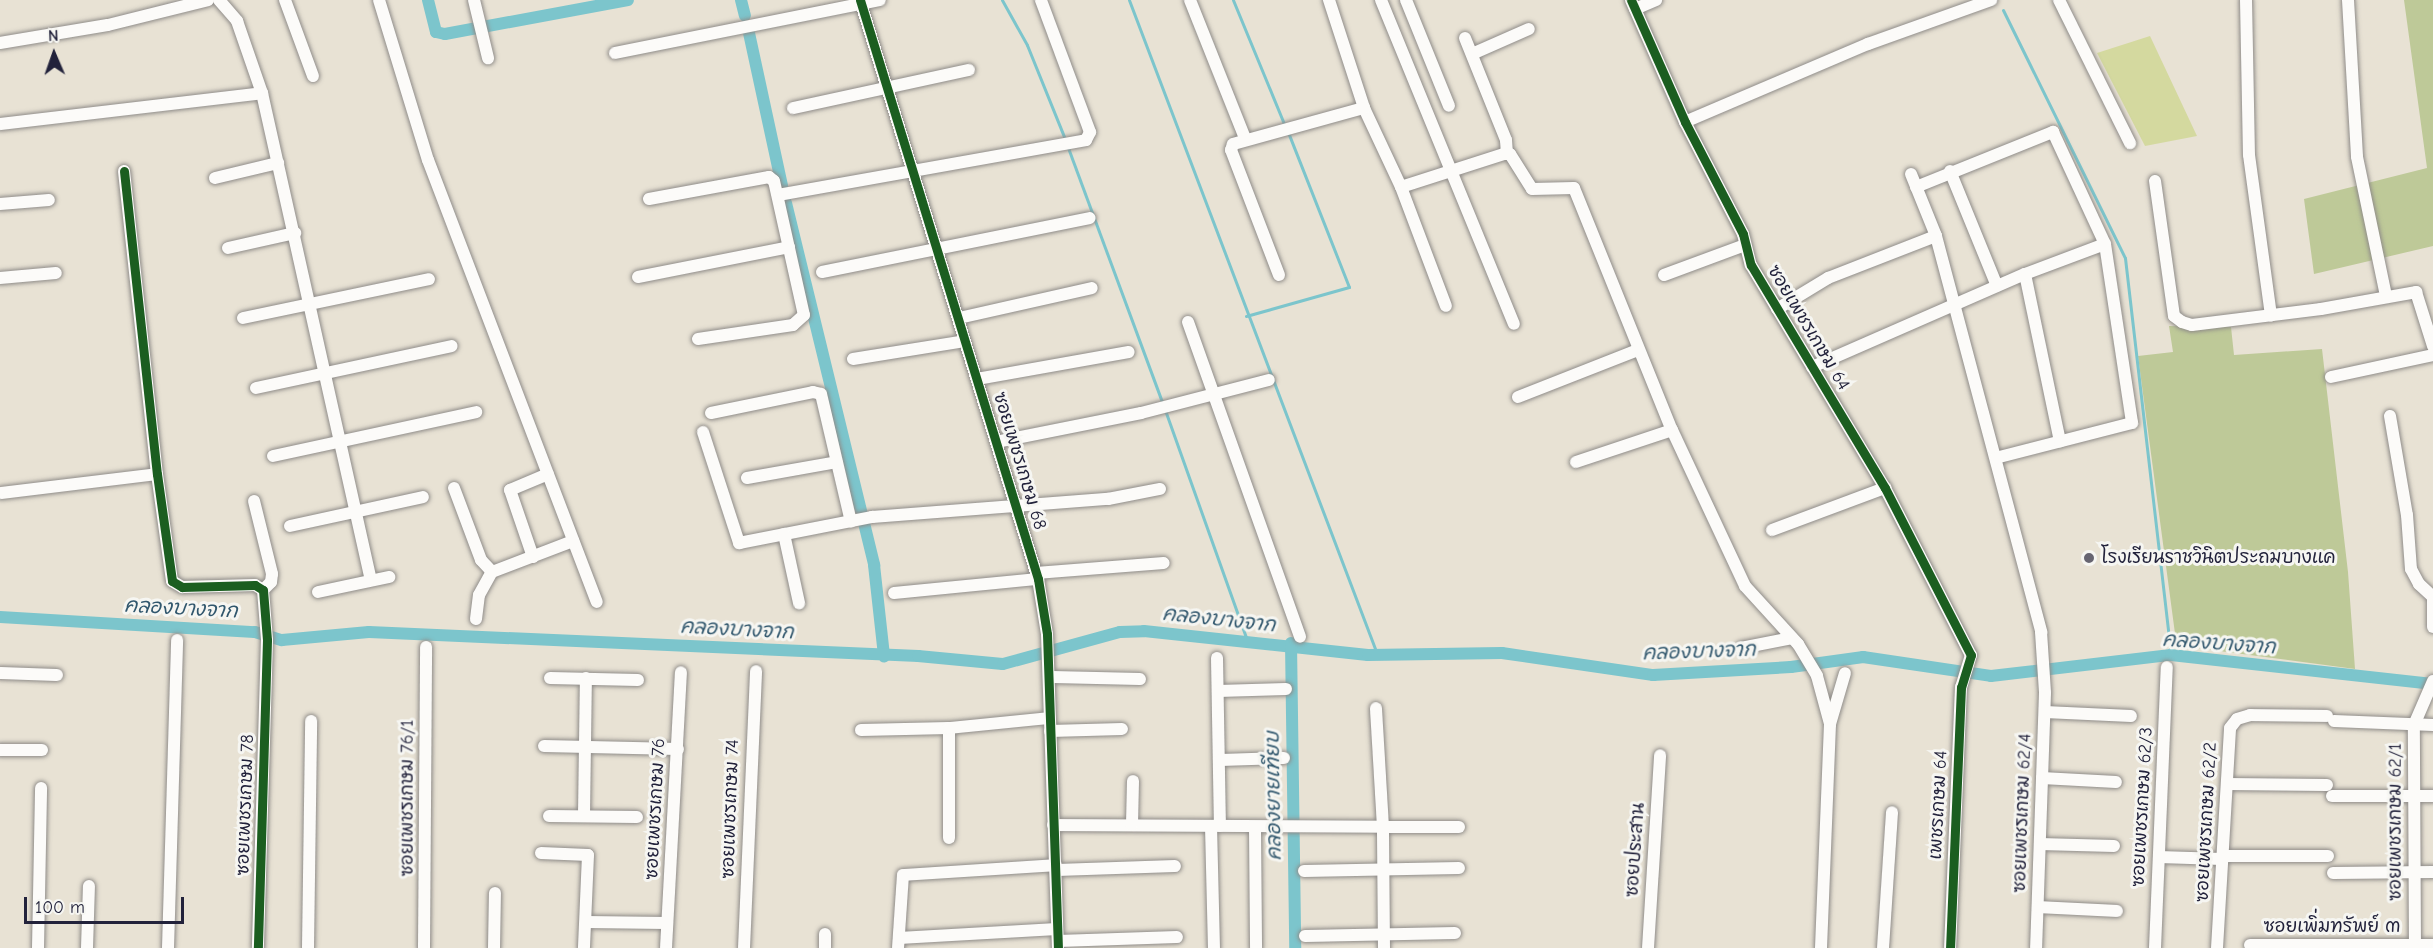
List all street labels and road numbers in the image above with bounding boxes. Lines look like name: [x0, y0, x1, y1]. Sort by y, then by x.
street label: ซอยเพชรเกษม 64: [1762, 262, 1854, 394]
street label: ซอยเพชรเกษม 68: [988, 390, 1050, 532]
street label: ซอยเพชรเกษม 76/1: [397, 720, 419, 876]
street label: ซอยเพชรเกษม 62/3: [2128, 727, 2158, 887]
street label: ซอยเพชรเกษม 62/4: [2009, 733, 2037, 893]
street label: ซอยเพชรเกษม 78: [233, 734, 259, 876]
street label: ซอยเพชรเกษม 76: [642, 738, 670, 880]
street label: ซอยเพชรเกษม 74: [718, 739, 744, 879]
street label: ซอยเพชรเกษม 62/2: [2192, 742, 2222, 902]
street label: ซอยเพชรเกษม 62/1: [2385, 743, 2407, 901]
street label: เพชรเกษม 64: [1925, 750, 1953, 860]
street label: ซอยประสาน: [1622, 802, 1650, 898]
street label: ซอยเพิ่มทรัพย์ ๓: [2264, 916, 2400, 938]

